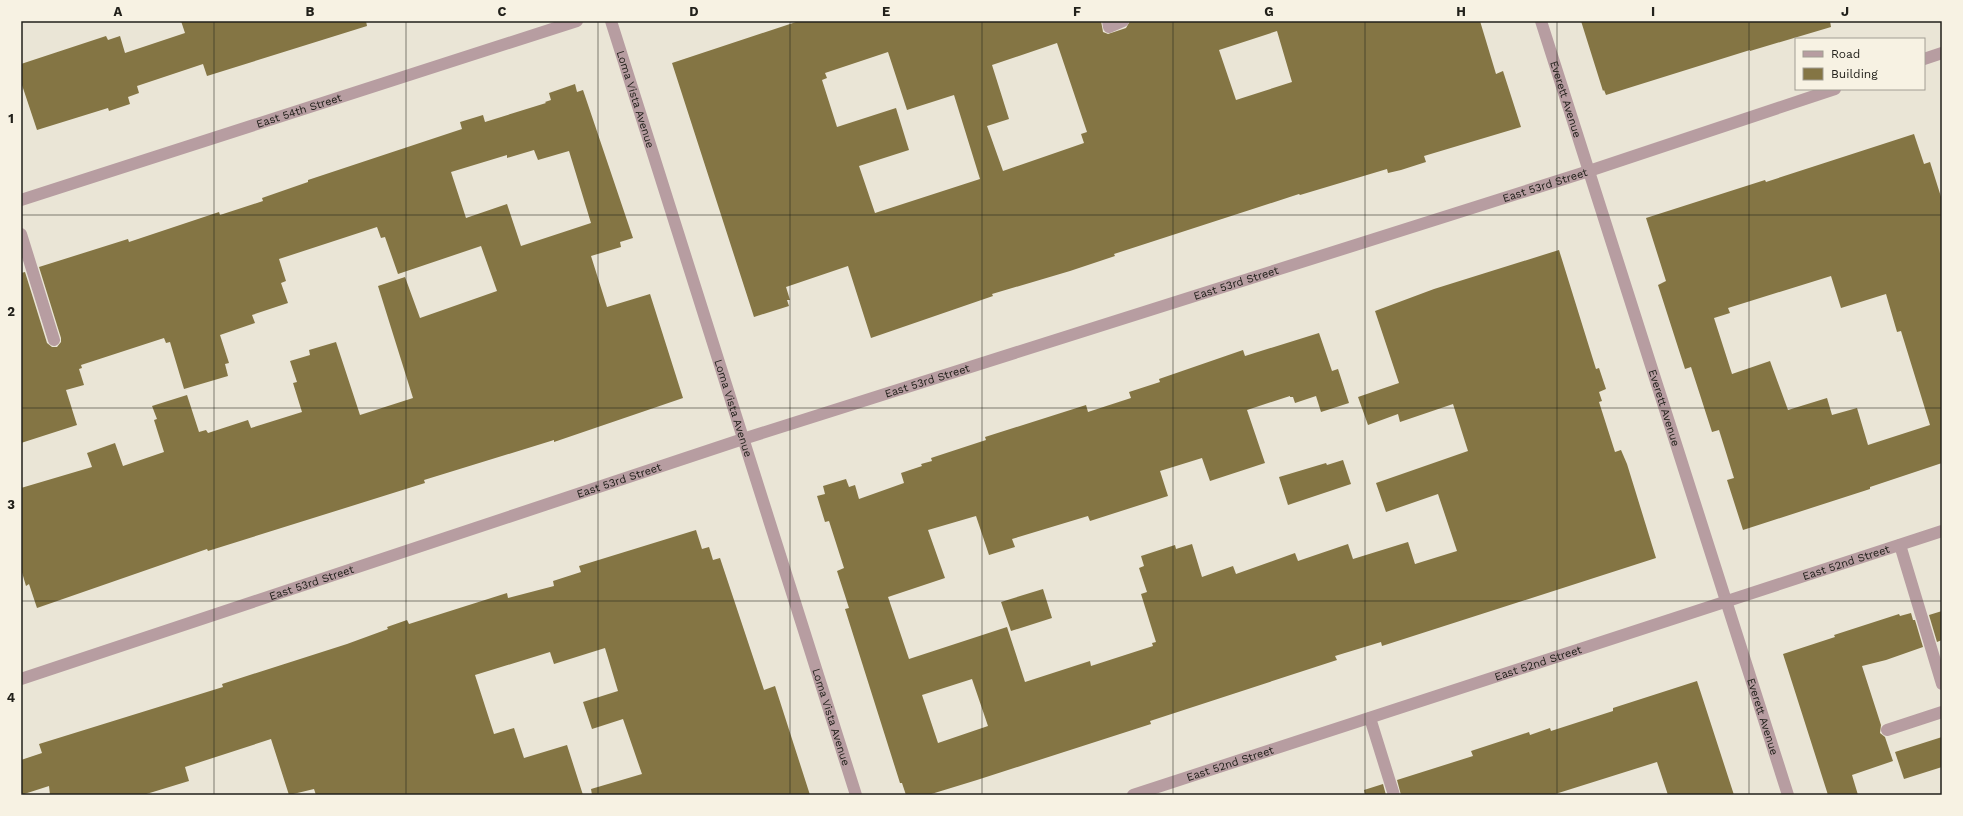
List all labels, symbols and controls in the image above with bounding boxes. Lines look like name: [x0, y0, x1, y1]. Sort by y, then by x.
text: A: [114, 4, 123, 19]
text: B: [306, 4, 315, 19]
text: C: [498, 4, 507, 19]
text: D: [689, 4, 699, 19]
text: E: [882, 4, 890, 19]
text: F: [1073, 4, 1081, 19]
text: G: [1264, 4, 1274, 19]
text: H: [1456, 4, 1466, 19]
text: I: [1651, 4, 1655, 19]
text: J: [1841, 4, 1849, 19]
legend: [1795, 38, 1925, 90]
text: Road: [1831, 47, 1860, 61]
street label: Loma Vista Avenue: [614, 49, 657, 150]
street label: Everett Avenue: [1548, 59, 1584, 139]
text: Building: [1831, 67, 1878, 81]
street label: East 54th Street: [255, 91, 344, 130]
text: 1: [8, 111, 14, 126]
street label: East 53rd Street: [1501, 165, 1589, 205]
street label: East 53rd Street: [1192, 263, 1280, 302]
text: 2: [7, 304, 15, 319]
street label: Loma Vista Avenue: [712, 358, 755, 458]
street label: East 53rd Street: [883, 361, 972, 400]
street label: Everett Avenue: [1646, 368, 1683, 448]
street label: East 53rd Street: [575, 460, 663, 500]
text: 3: [7, 497, 15, 512]
street label: East 52nd Street: [1801, 542, 1892, 583]
street label: East 53rd Street: [267, 562, 356, 603]
street label: East 52nd Street: [1493, 642, 1584, 683]
street label: Loma Vista Avenue: [810, 667, 853, 767]
street label: Everett Avenue: [1745, 676, 1781, 757]
text: 4: [7, 690, 16, 705]
street label: East 52nd Street: [1185, 743, 1276, 784]

